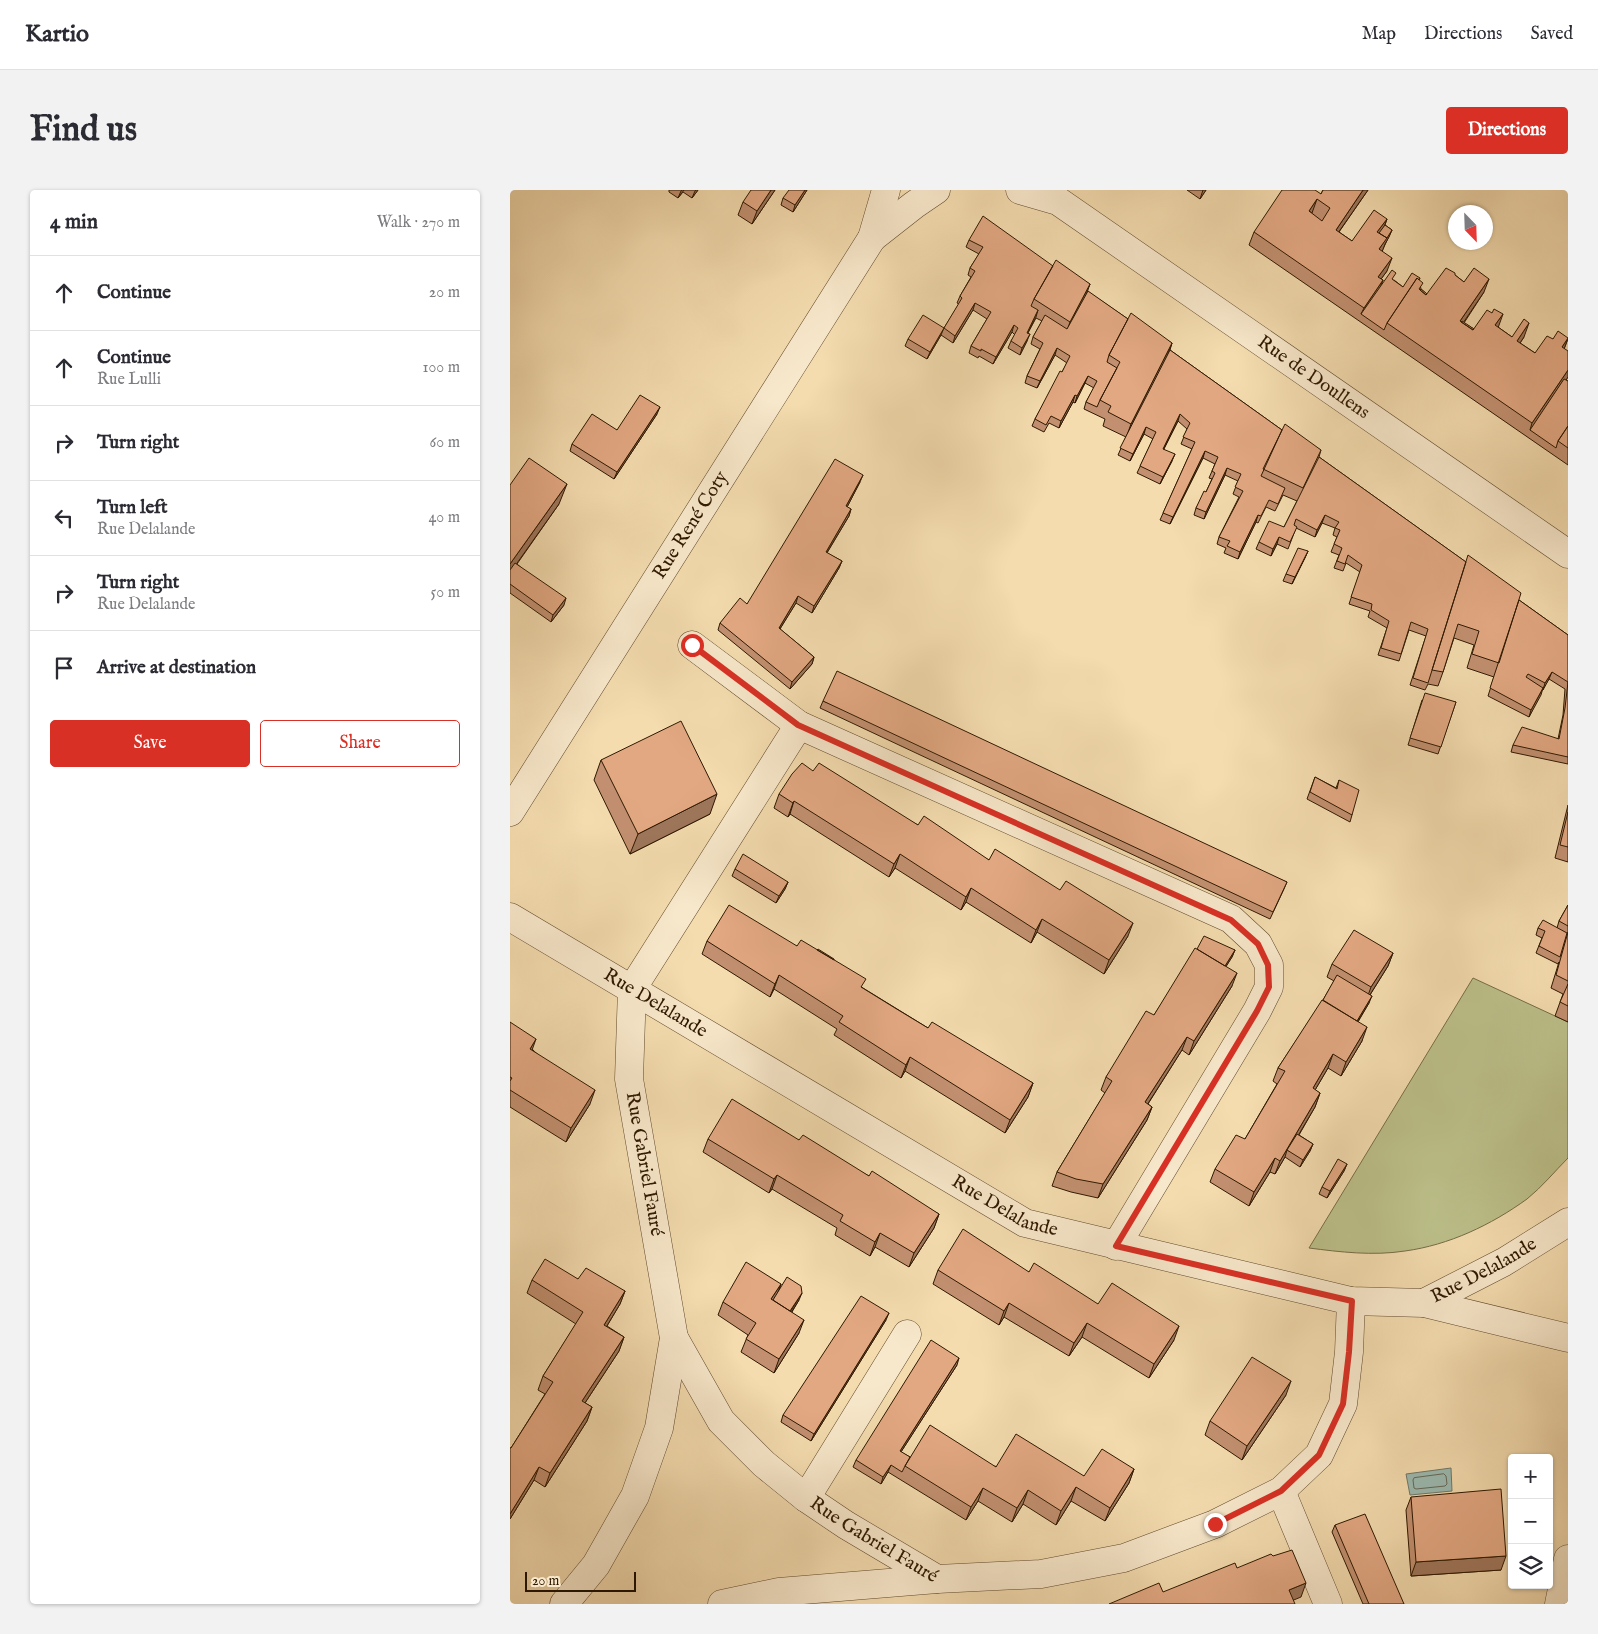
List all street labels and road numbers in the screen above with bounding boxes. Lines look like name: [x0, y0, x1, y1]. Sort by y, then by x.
street label: Rue de Doullens: [1252, 330, 1374, 425]
street label: Rue René Coty: [648, 466, 734, 584]
street label: Rue Delalande: [599, 963, 712, 1044]
street label: Rue Gabriel Fauré: [619, 1090, 669, 1238]
street label: Rue Delalande: [947, 1170, 1061, 1243]
street label: Rue Delalande: [1427, 1232, 1542, 1309]
street label: Rue Gabriel Fauré: [805, 1492, 942, 1589]

